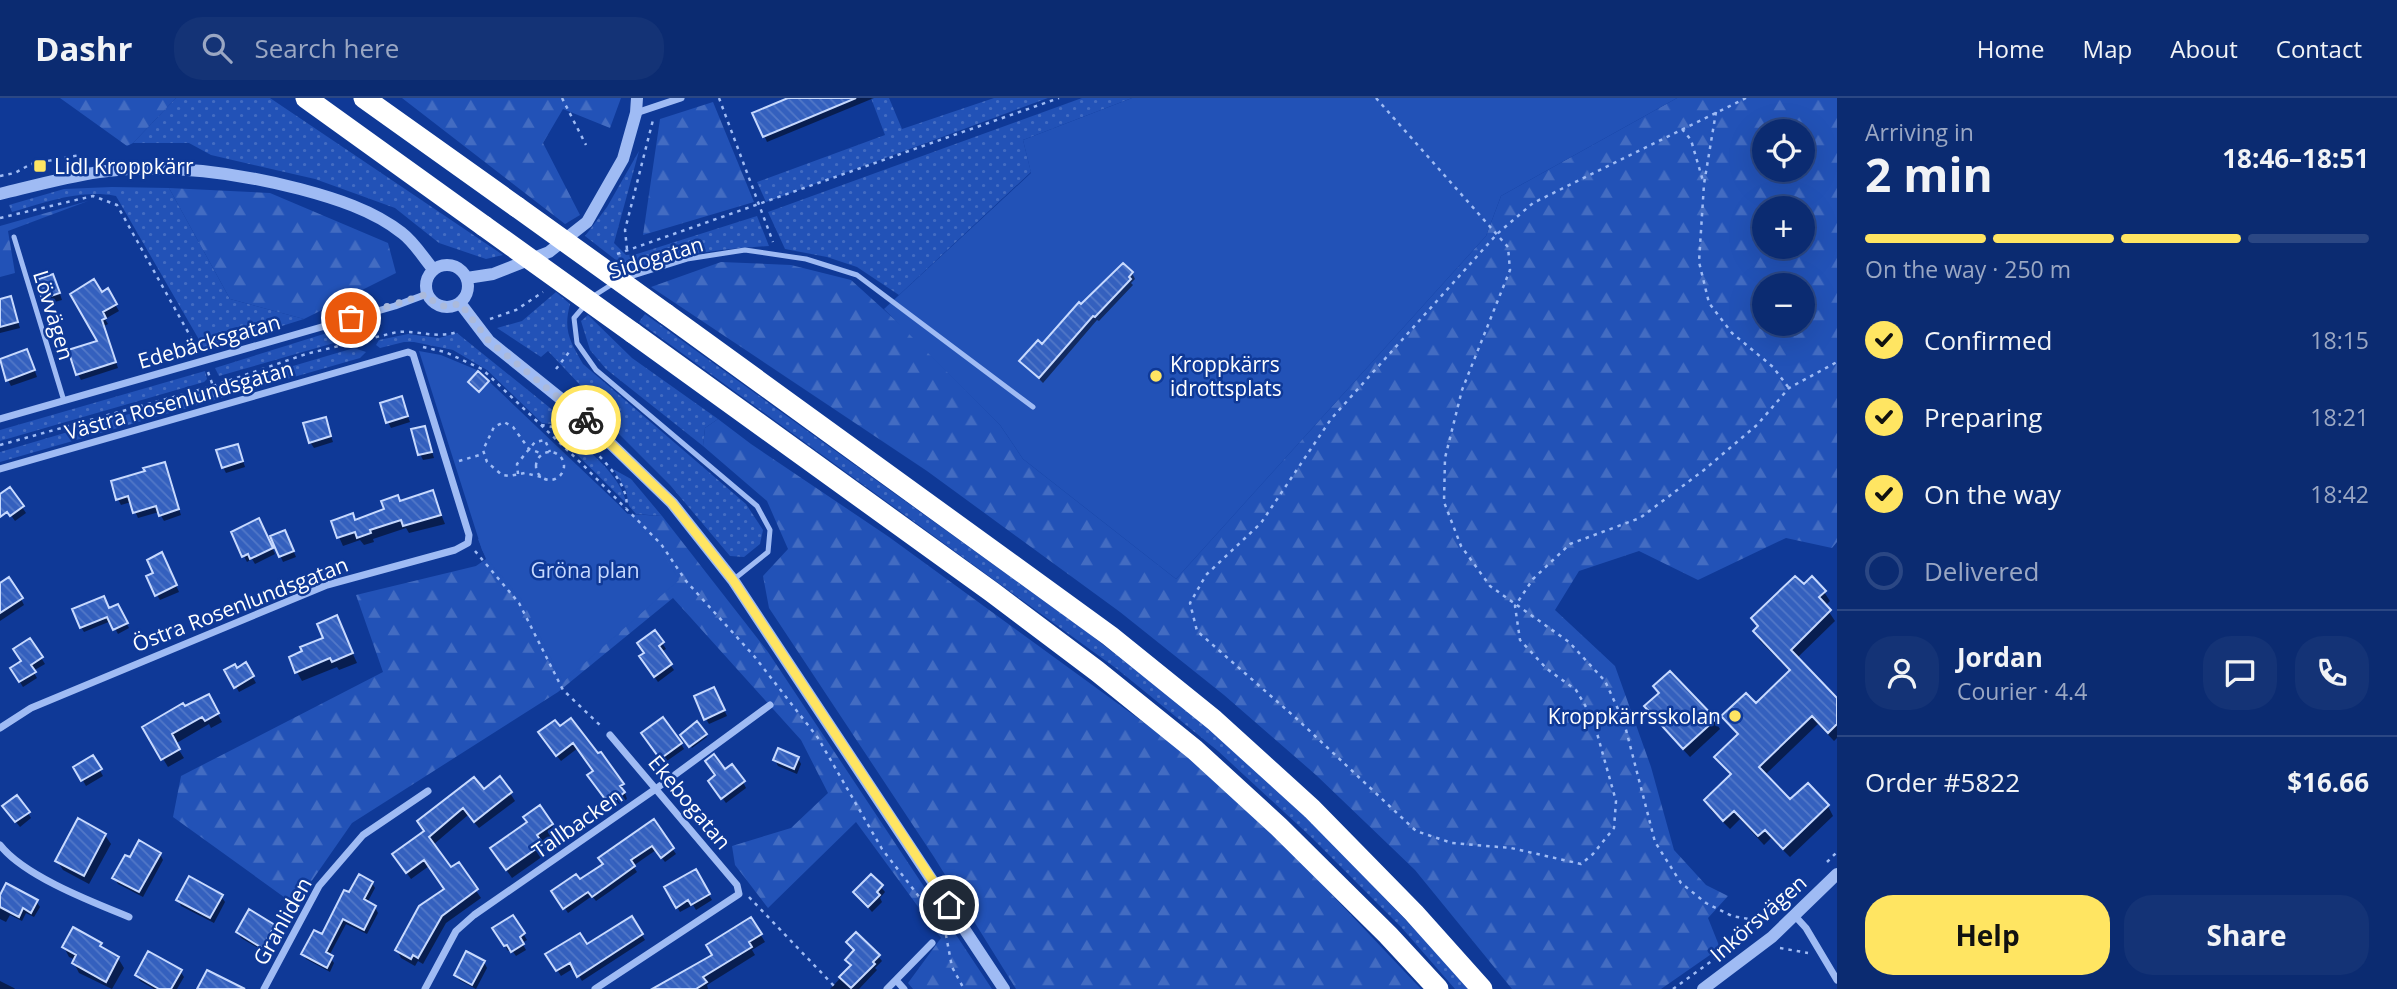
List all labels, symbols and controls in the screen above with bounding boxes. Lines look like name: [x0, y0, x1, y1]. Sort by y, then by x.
search box: [174, 17, 664, 80]
text: Dashr: [35, 26, 132, 71]
icon: search: [198, 29, 236, 67]
text: Search here: [254, 30, 399, 66]
text: Home: [1977, 32, 2045, 65]
text: Map: [2083, 32, 2132, 65]
text: About: [2170, 32, 2238, 65]
text: Contact: [2276, 32, 2362, 65]
text: Arriving in: [1865, 116, 1974, 148]
map controls: [1752, 119, 1815, 336]
button: locate: [1752, 119, 1815, 182]
text: 18:46–18:51: [2222, 140, 2369, 176]
text: 2 min: [1865, 143, 1993, 205]
place label: Lidl Kroppkärr: [54, 152, 194, 180]
marker: Lidl Kroppkärr: [32, 158, 48, 174]
button: +: [1752, 196, 1815, 259]
street label: Sidogatan: [605, 229, 707, 285]
text: On the way · 250 m: [1865, 253, 2071, 285]
street label: Lövvägen: [27, 267, 81, 363]
button: −: [1752, 273, 1815, 336]
pin: [321, 288, 381, 348]
icon: bag: [332, 299, 370, 337]
street label: Edebäcksgatan: [134, 307, 284, 375]
icon: check: [1865, 321, 1903, 359]
text: Confirmed: [1924, 322, 2052, 358]
text: 18:15: [2310, 324, 2369, 356]
place label: Kroppkärrs idrottsplats: [1170, 350, 1282, 402]
street label: Västra Rosenlundsgatan: [61, 354, 297, 446]
marker: Kroppkärrs idrottsplats: [1148, 368, 1164, 384]
courier: [551, 385, 621, 455]
icon: check: [1865, 398, 1903, 436]
text: Preparing: [1924, 399, 2042, 435]
icon: bike: [567, 401, 605, 439]
text: 18:21: [2310, 401, 2369, 433]
icon: check: [1865, 475, 1903, 513]
text: On the way: [1924, 476, 2061, 512]
text: 18:42: [2310, 478, 2369, 510]
street label: Östra Rosenlundsgatan: [128, 550, 352, 658]
text: Delivered: [1924, 553, 2039, 589]
park label: Gröna plan: [530, 556, 640, 584]
button: person: [1865, 636, 1939, 710]
button: chat: [2203, 636, 2277, 710]
button: phone: [2295, 636, 2369, 710]
text: Jordan: [1957, 639, 2043, 675]
text: Courier · 4.4: [1957, 675, 2087, 707]
place label: Kroppkärrsskolan: [1548, 702, 1721, 730]
marker: Kroppkärrsskolan: [1727, 708, 1743, 724]
street label: Ekebogatan: [642, 749, 738, 855]
text: Order #5822: [1865, 764, 2020, 800]
text: $16.66: [2287, 764, 2369, 800]
street label: Tallbacken: [526, 782, 628, 864]
street label: Inkörsvägen: [1704, 868, 1812, 968]
street label: Granliden: [246, 872, 318, 970]
pin: [919, 875, 979, 935]
icon: home: [930, 886, 968, 924]
button: Help: [1865, 895, 2110, 975]
button: Share: [2124, 895, 2369, 975]

